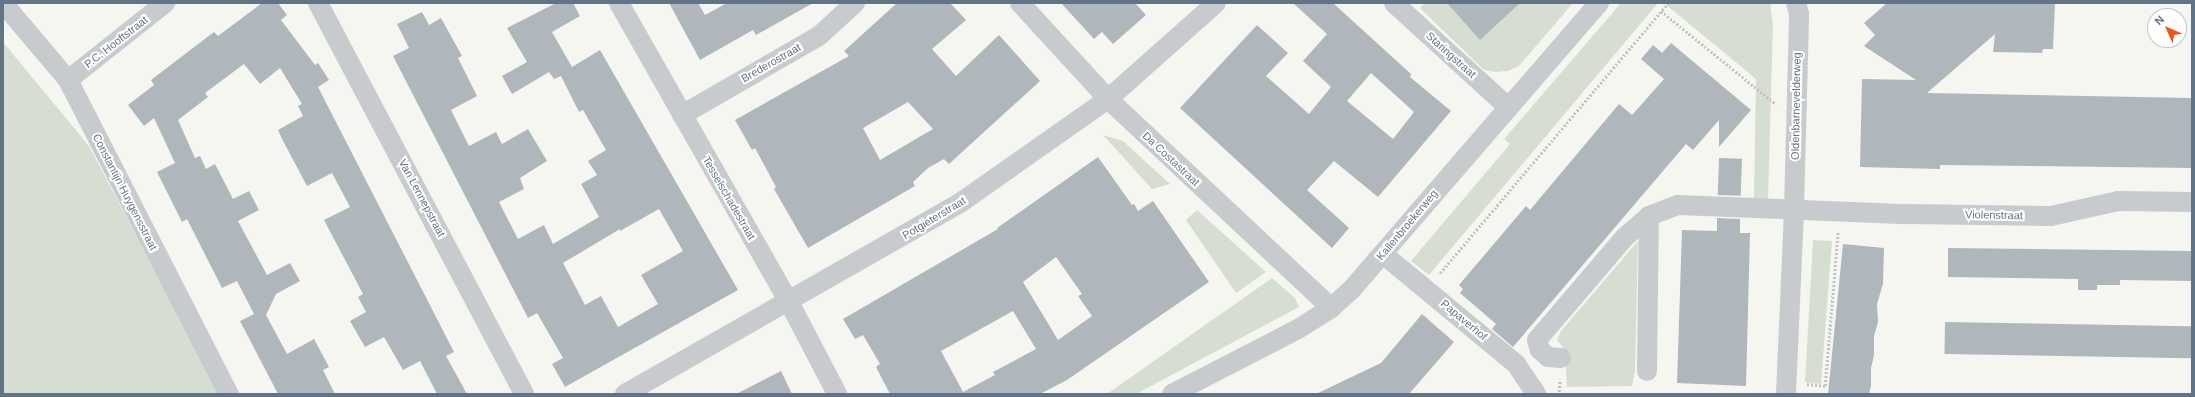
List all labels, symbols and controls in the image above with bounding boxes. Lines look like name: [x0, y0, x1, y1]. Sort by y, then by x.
north arrow: [2147, 8, 2187, 48]
street label: P.C. Hooftstraat: [82, 13, 150, 71]
text: N: [2152, 13, 2166, 27]
street label: Staringstraat: [1423, 29, 1479, 81]
street label: Brederostraat: [739, 41, 803, 85]
street label: Oldenbarnevelderweg: [1788, 52, 1804, 160]
street label: Da Costastraat: [1140, 129, 1202, 189]
street label: Constantijn Huygensstraat: [90, 132, 160, 252]
street label: Tesselschadestraat: [700, 154, 758, 242]
street label: Van Lennepstraat: [396, 157, 448, 239]
street label: Kallenbroekerweg: [1374, 187, 1440, 263]
street label: Potgieterstraat: [900, 194, 968, 242]
street label: Violenstraat: [1965, 208, 2023, 222]
street label: Papaverhof: [1438, 297, 1490, 343]

